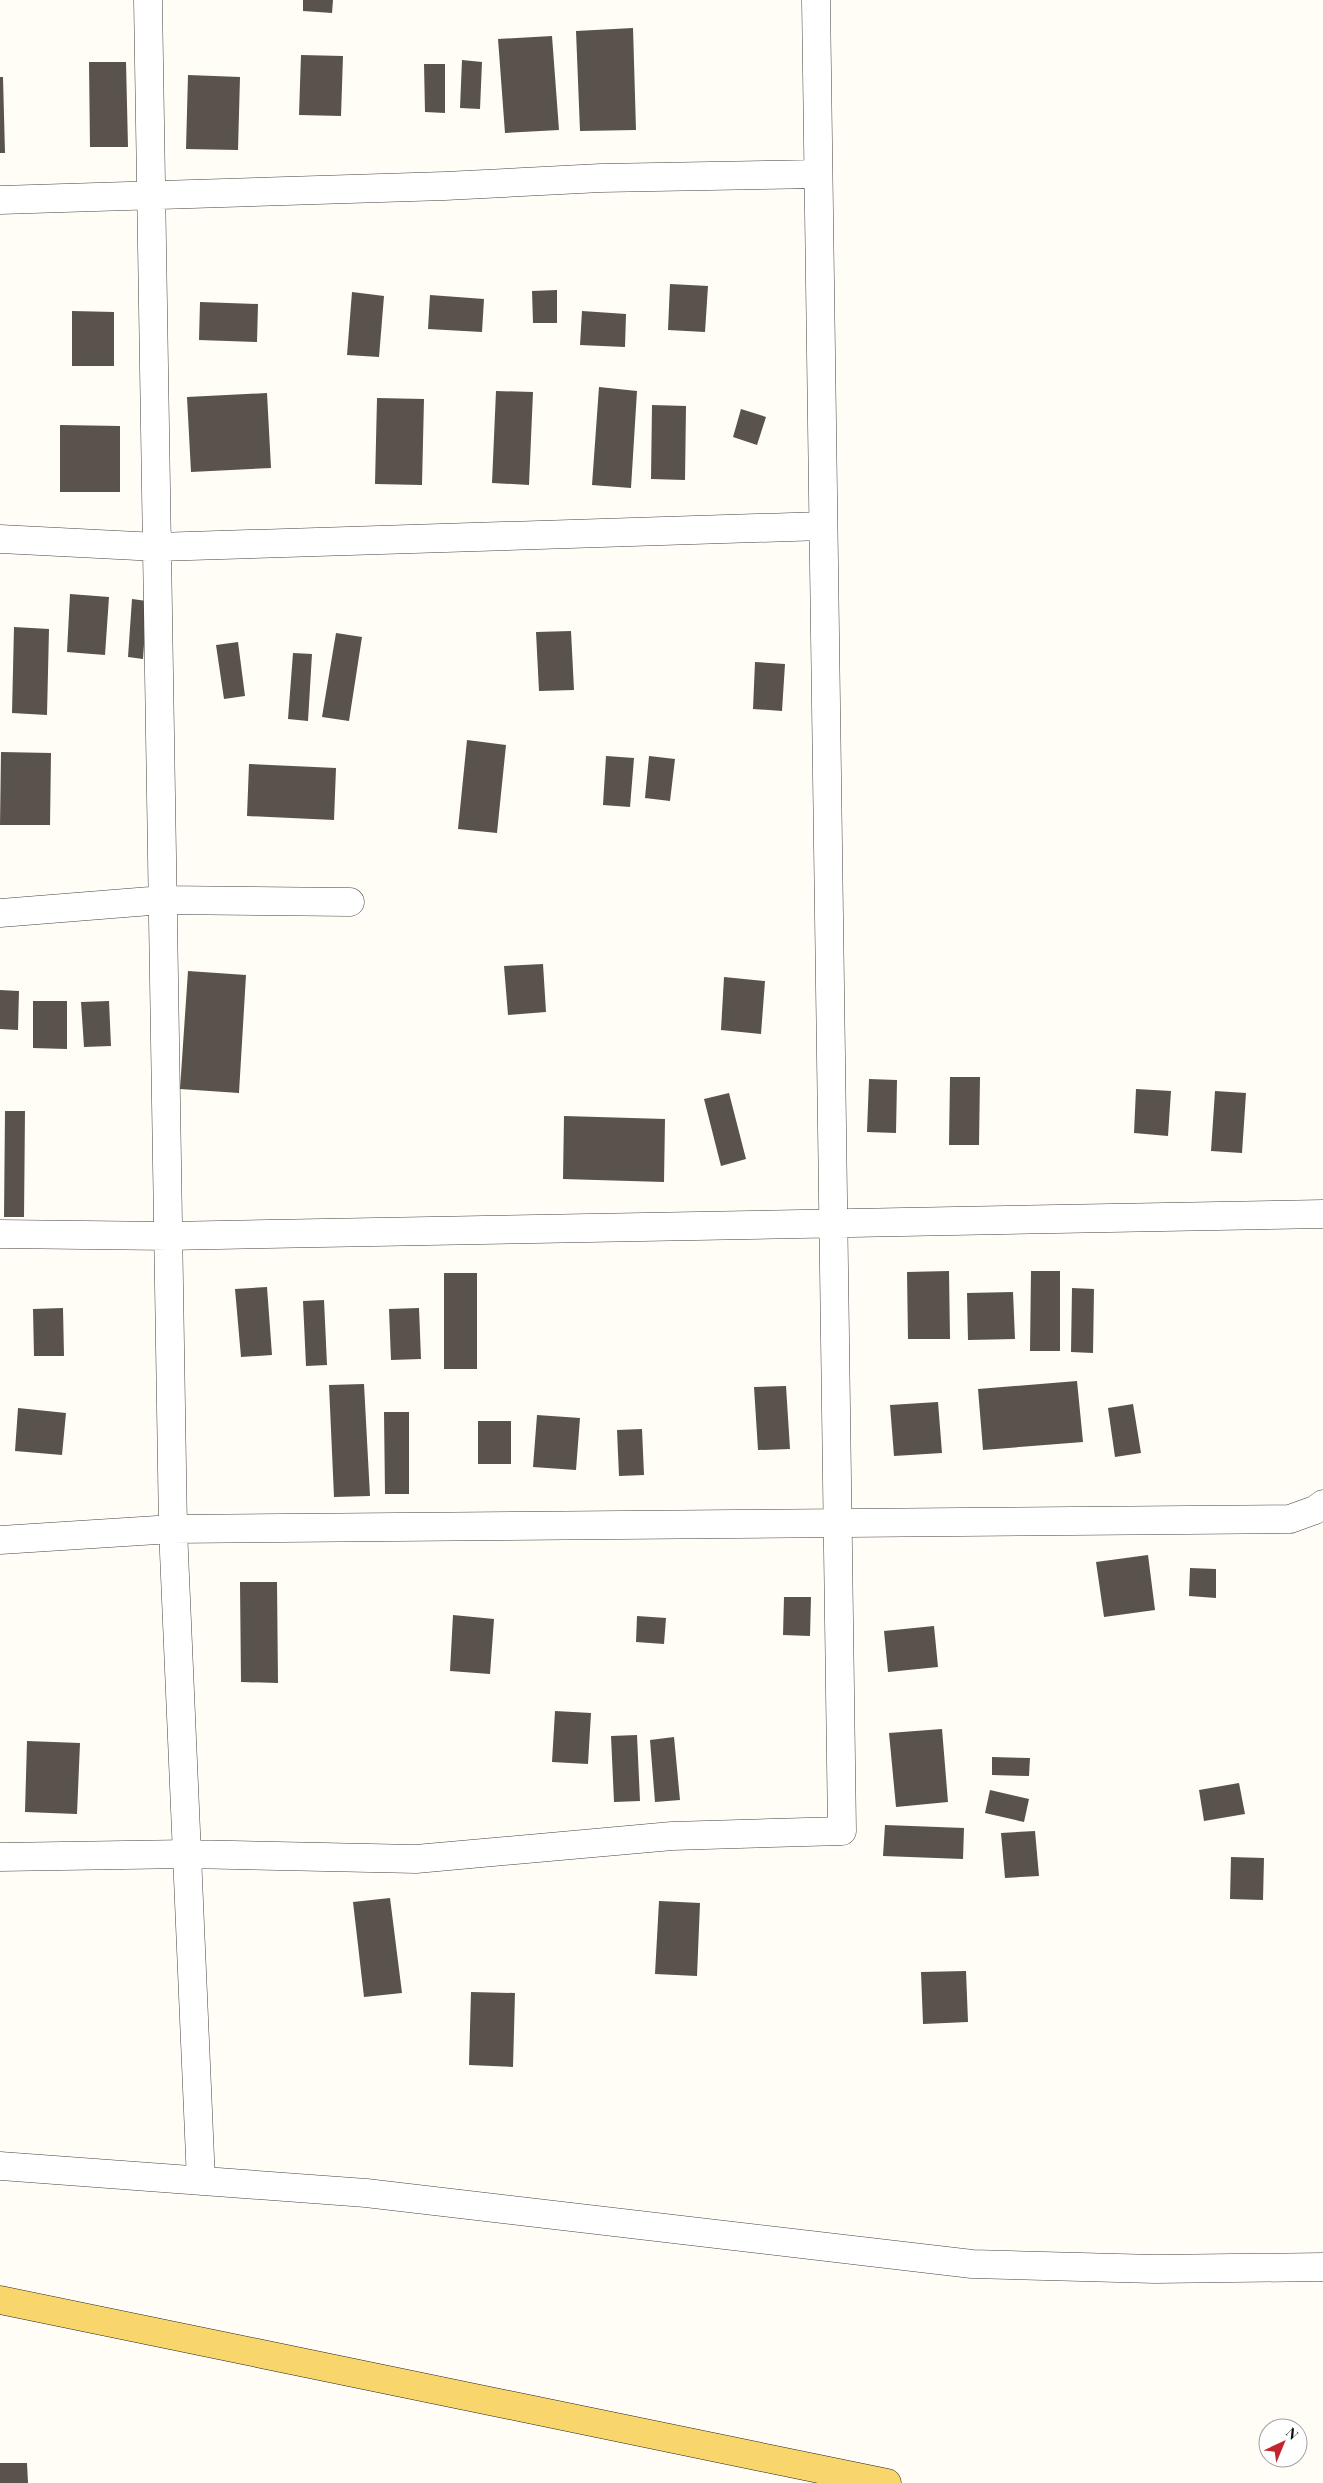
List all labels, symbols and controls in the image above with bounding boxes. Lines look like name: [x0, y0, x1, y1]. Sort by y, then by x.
north arrow: [1258, 2418, 1308, 2468]
text: N: [1282, 2423, 1303, 2444]

